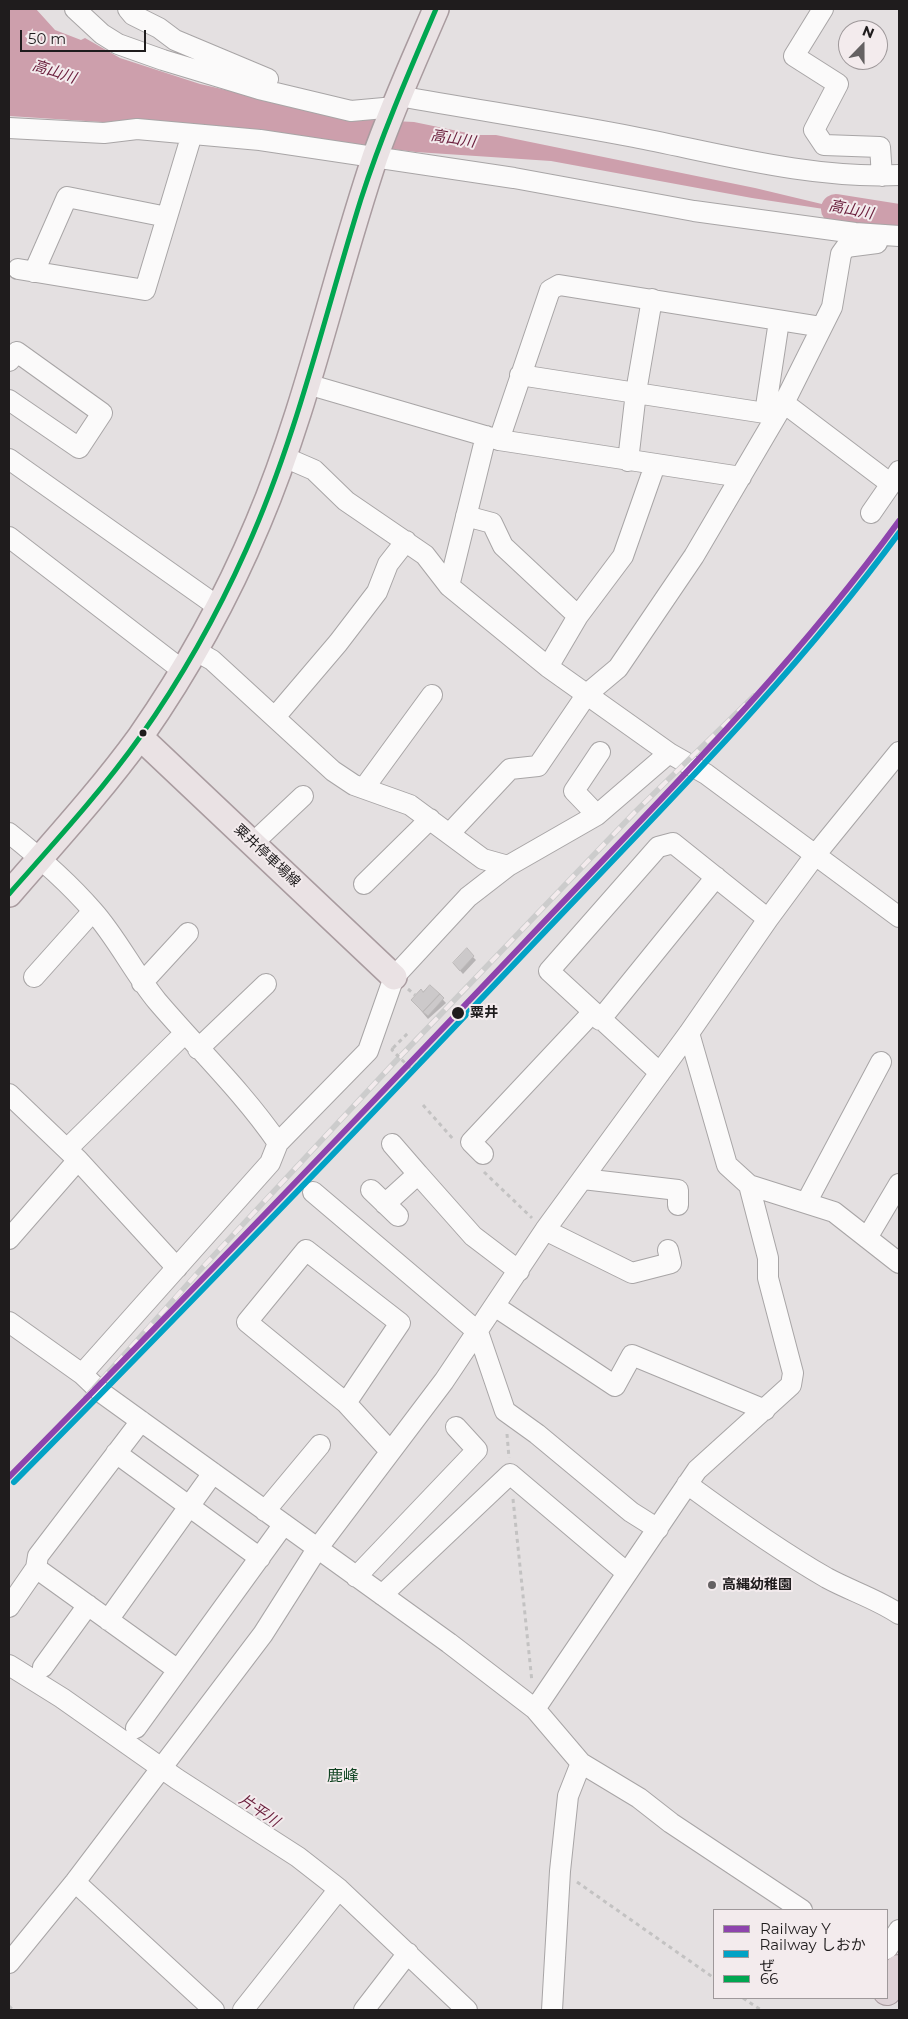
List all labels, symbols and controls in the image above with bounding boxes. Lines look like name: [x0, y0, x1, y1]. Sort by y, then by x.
scale bar: [22, 20, 149, 52]
north arrow: [838, 20, 888, 70]
text: N: [860, 22, 877, 42]
text: 50 m: [28, 29, 66, 48]
water label: 高山川: [30, 56, 78, 88]
water label: 高山川: [429, 127, 477, 151]
water label: 高山川: [827, 197, 875, 223]
unlabelled marker: [138, 728, 148, 738]
street label: 粟井停車場線: [231, 821, 303, 891]
marker: 粟井: [450, 1005, 466, 1021]
place label: 粟井: [470, 1005, 498, 1021]
place label: 高縄幼稚園: [722, 1577, 792, 1593]
marker: 高縄幼稚園: [706, 1579, 718, 1591]
district label: 鹿峰: [327, 1766, 359, 1786]
water label: 片平川: [235, 1791, 283, 1831]
legend: [713, 1909, 888, 1999]
text: Railway Y: [760, 1919, 831, 1938]
text: Railway しおかぜ: [759, 1935, 866, 1975]
text: 66: [760, 1969, 778, 1988]

